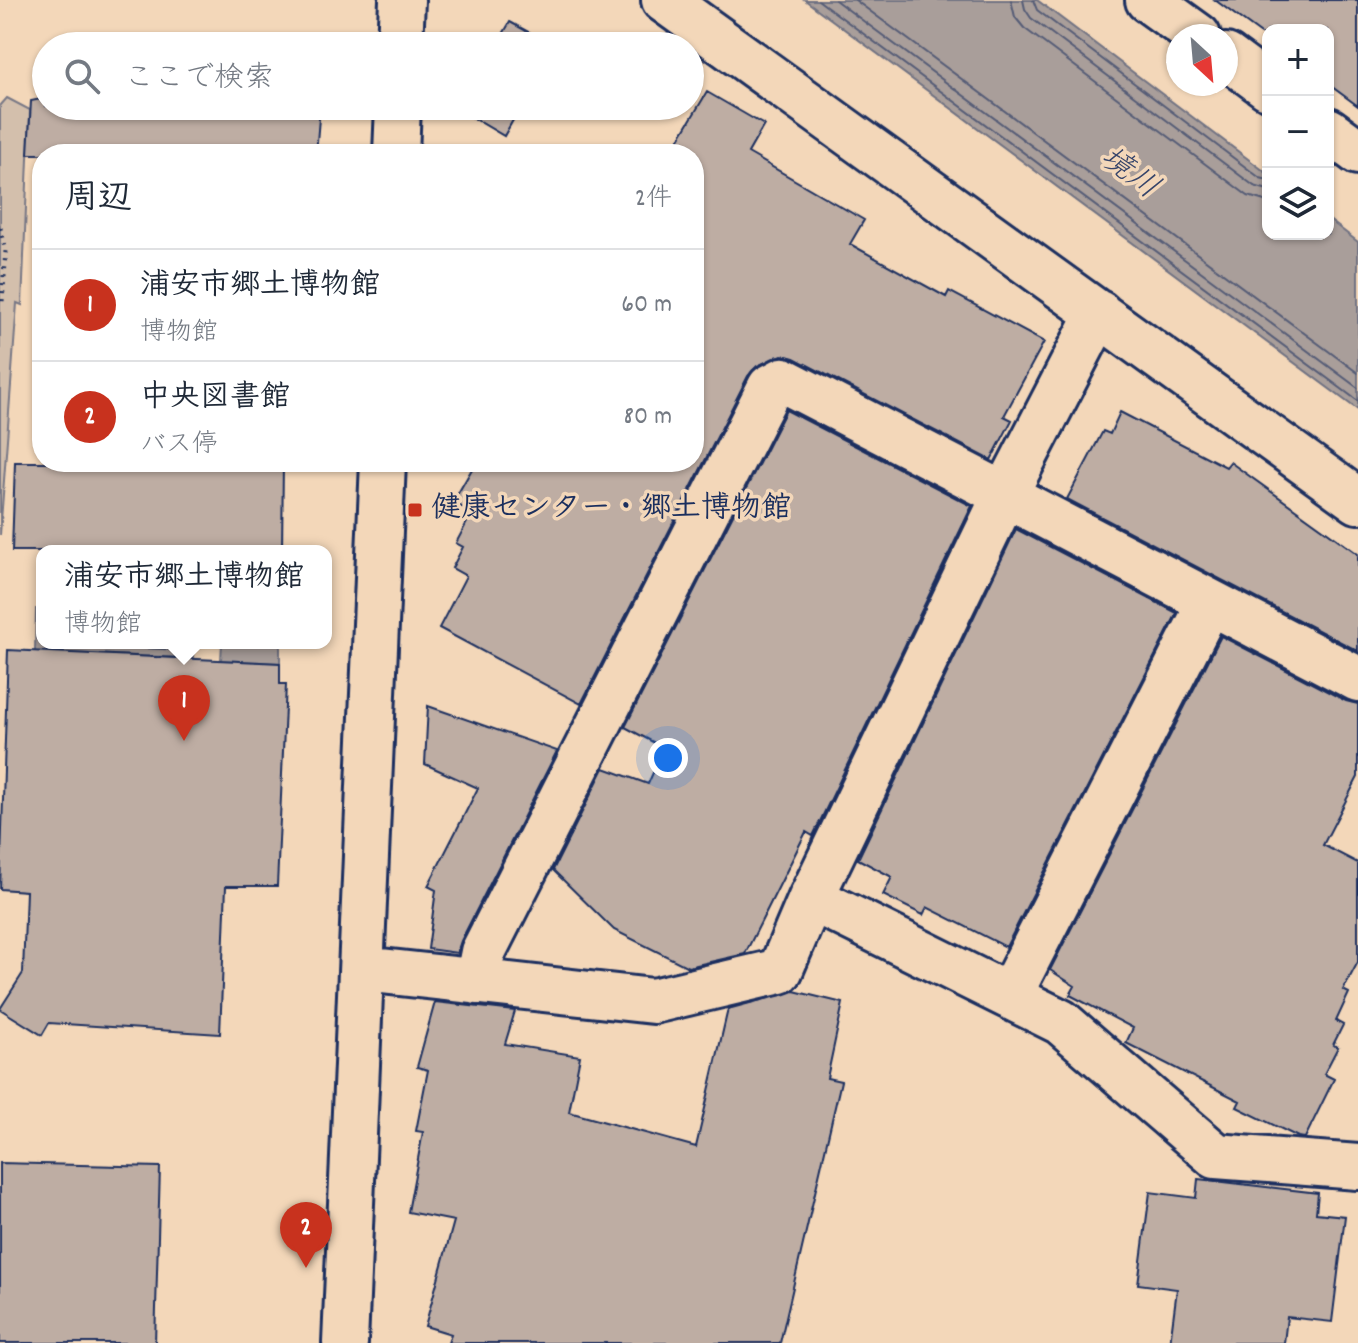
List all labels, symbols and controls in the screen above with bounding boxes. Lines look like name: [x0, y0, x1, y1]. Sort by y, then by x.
north arrow: [1166, 24, 1238, 96]
map controls: [1262, 24, 1334, 240]
button: +: [1262, 24, 1334, 96]
search box: [32, 32, 704, 120]
icon: search: [60, 54, 104, 98]
text: ここで検索: [124, 59, 274, 102]
button: −: [1262, 96, 1334, 168]
water label: 境川: [1089, 137, 1167, 213]
button: layers: [1262, 168, 1334, 240]
text: 周辺: [64, 176, 132, 225]
text: 2件: [635, 181, 672, 218]
text: 浦安市郷土博物館: [140, 266, 380, 309]
text: 1: [87, 287, 93, 324]
text: 60 m: [621, 287, 672, 324]
text: 博物館: [140, 315, 218, 352]
text: 中央図書館: [140, 378, 290, 421]
text: 2: [84, 399, 96, 436]
text: 80 m: [624, 399, 672, 436]
text: バス停: [140, 427, 218, 464]
place label: 健康センター・郷土博物館: [431, 489, 791, 532]
marker: 健康センター・郷土博物館: [406, 501, 424, 519]
popup: [36, 545, 332, 649]
text: 浦安市郷土博物館: [64, 558, 304, 601]
text: 博物館: [64, 607, 142, 644]
pin: 1: [158, 675, 210, 741]
your location: [648, 738, 688, 778]
pin: 2: [280, 1202, 332, 1268]

